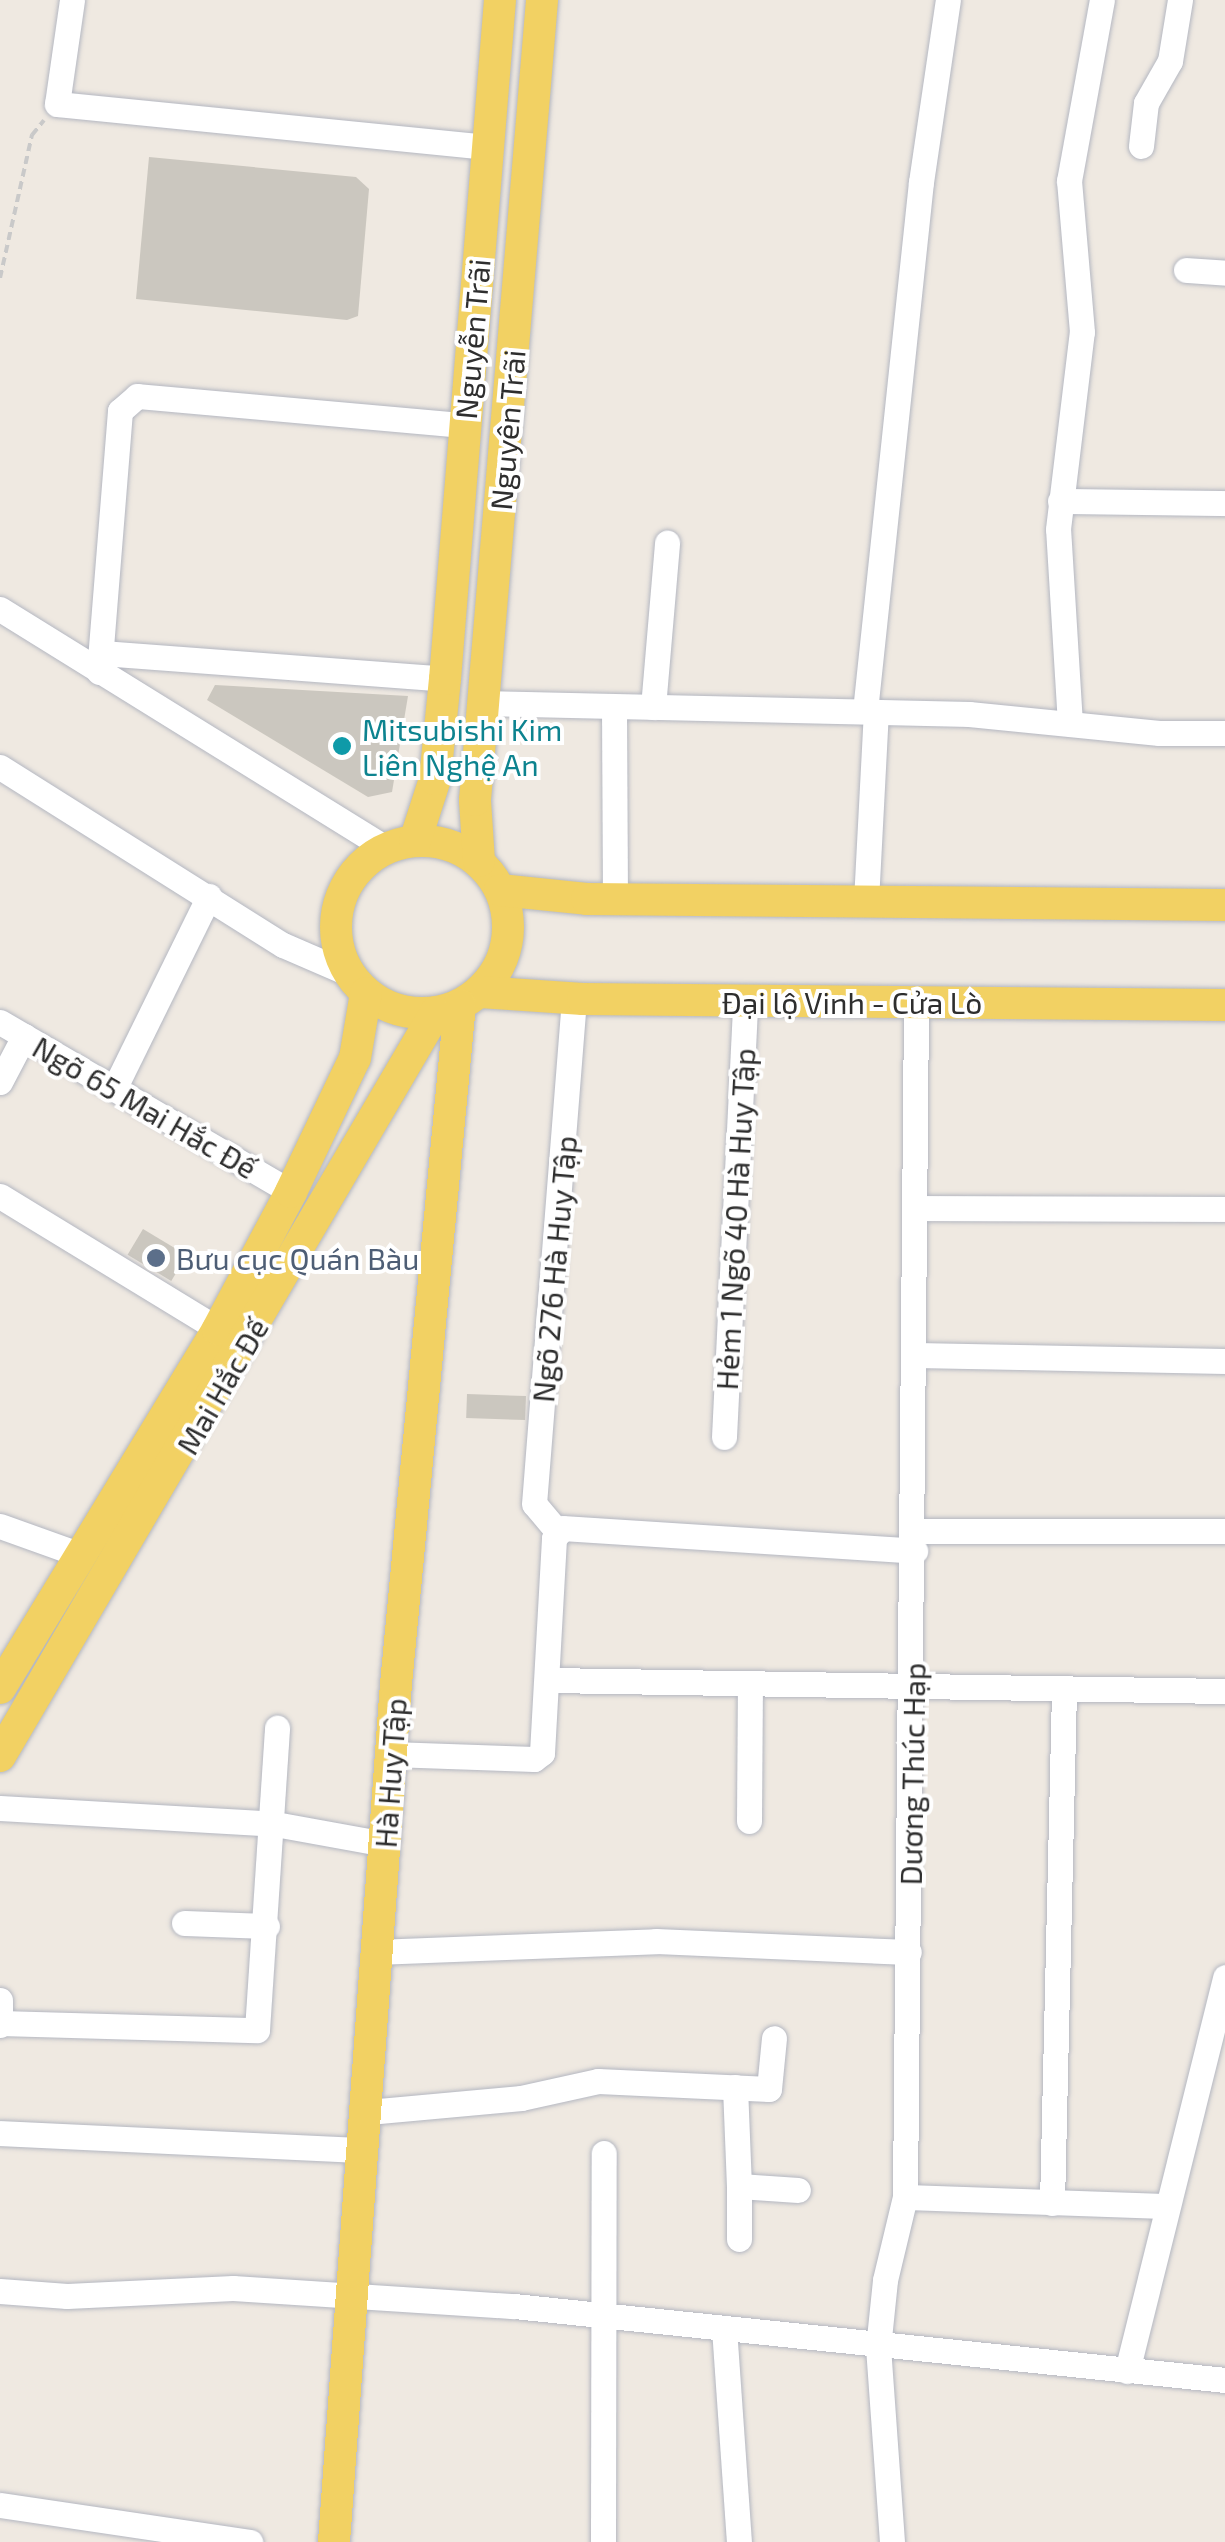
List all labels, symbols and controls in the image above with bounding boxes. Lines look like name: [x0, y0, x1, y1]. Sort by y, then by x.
street label: Nguyễn Trãi: [447, 257, 497, 421]
street label: Nguyên Trãi: [482, 348, 532, 512]
place label: Mitsubishi Kim Liên Nghệ An: [362, 711, 562, 782]
marker: Mitsubishi Kim Liên Nghệ An: [331, 735, 353, 757]
street label: Đại lộ Vinh - Cửa Lò: [721, 984, 983, 1020]
street label: Ngõ 65 Mai Hắc Đế: [27, 1028, 263, 1186]
street label: Hẻm 1 Ngõ 40 Hà Huy Tập: [708, 1046, 762, 1392]
street label: Ngõ 276 Hà Huy Tập: [524, 1133, 584, 1405]
place label: Bưu cục Quán Bàu: [176, 1240, 419, 1276]
marker: Bưu cục Quán Bàu: [145, 1247, 167, 1269]
street label: Mai Hắc Đế: [169, 1312, 275, 1460]
street label: Dương Thúc Hạp: [892, 1662, 932, 1886]
street label: Hà Huy Tập: [367, 1696, 413, 1850]

